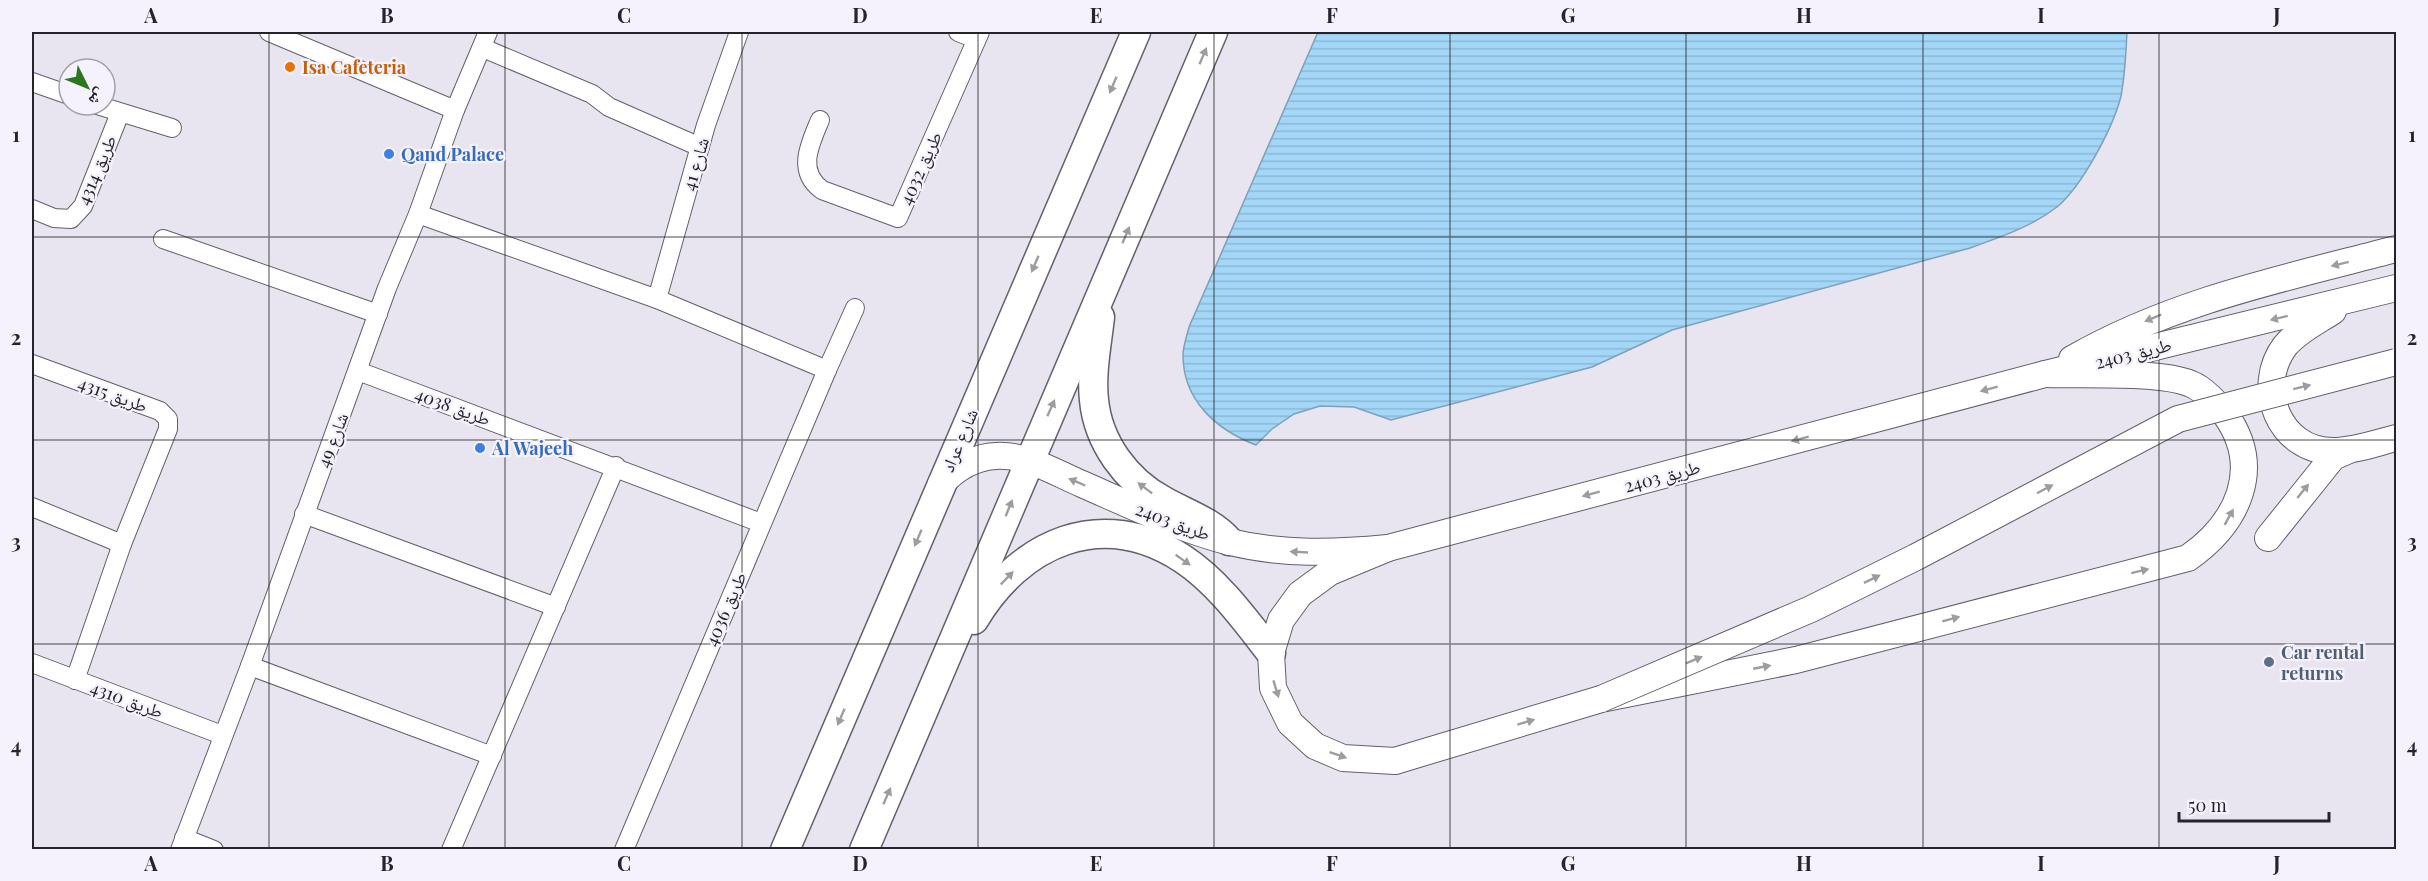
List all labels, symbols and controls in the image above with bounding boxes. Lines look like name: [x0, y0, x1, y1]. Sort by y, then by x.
text: A: [143, 1, 158, 28]
text: B: [380, 1, 394, 28]
text: C: [617, 1, 631, 28]
text: D: [852, 1, 868, 28]
text: E: [1090, 1, 1102, 28]
text: F: [1326, 1, 1338, 28]
text: G: [1561, 1, 1576, 28]
text: H: [1796, 1, 1812, 28]
text: I: [2037, 1, 2045, 28]
text: J: [2272, 1, 2281, 28]
one-way arrow: [1198, 46, 1208, 64]
place label: Isa Cafeteria: [302, 55, 407, 79]
north arrow: [57, 57, 117, 117]
marker: Isa Cafeteria: [283, 60, 297, 74]
one-way arrow: [1108, 77, 1117, 94]
text: ش: [85, 84, 112, 111]
text: 1: [12, 120, 20, 147]
text: 1: [2408, 120, 2416, 147]
street label: طريق 4032: [893, 128, 947, 208]
street label: طريق 4314: [71, 131, 121, 209]
street label: شارع 41: [676, 135, 714, 193]
place label: Qand Palace: [401, 142, 504, 166]
marker: Qand Palace: [382, 147, 396, 161]
one-way arrow: [1121, 225, 1131, 243]
one-way arrow: [1031, 256, 1040, 273]
one-way arrow: [2331, 259, 2349, 269]
one-way arrow: [2269, 313, 2288, 323]
one-way arrow: [2144, 314, 2162, 323]
text: 2: [11, 323, 21, 350]
text: 2: [2407, 323, 2417, 350]
street label: طريق 2403: [2092, 332, 2174, 374]
street label: طريق 4315: [75, 370, 151, 418]
street label: طريق 4038: [412, 381, 494, 431]
one-way arrow: [2293, 382, 2311, 392]
one-way arrow: [1980, 385, 1998, 394]
one-way arrow: [1046, 398, 1056, 416]
street label: شارع عراد: [935, 405, 983, 475]
street label: شارع 49: [311, 409, 353, 471]
one-way arrow: [1791, 435, 1809, 444]
place label: Al Wajeeh: [491, 436, 573, 460]
marker: Al Wajeeh: [473, 441, 487, 455]
street label: طريق 2403: [1621, 454, 1703, 498]
one-way arrow: [1069, 478, 1086, 487]
one-way arrow: [1138, 483, 1153, 495]
one-way arrow: [2297, 483, 2310, 499]
one-way arrow: [2036, 484, 2053, 494]
one-way arrow: [1582, 490, 1601, 500]
street label: طريق 2403: [1132, 496, 1214, 546]
one-way arrow: [1004, 498, 1014, 516]
one-way arrow: [2224, 508, 2234, 525]
text: 3: [11, 527, 21, 554]
text: 3: [2407, 527, 2417, 554]
one-way arrow: [913, 529, 922, 546]
one-way arrow: [1289, 547, 1308, 557]
one-way arrow: [1175, 554, 1191, 565]
one-way arrow: [2131, 565, 2149, 575]
street label: طريق 4036: [699, 568, 751, 650]
one-way arrow: [999, 572, 1013, 586]
one-way arrow: [1863, 574, 1880, 584]
one-way arrow: [1942, 614, 1960, 624]
place label: Car rental returns: [2281, 640, 2365, 685]
one-way arrow: [1686, 655, 1704, 665]
marker: Car rental returns: [2262, 655, 2276, 669]
one-way arrow: [1753, 662, 1772, 671]
street label: طريق 4310: [87, 675, 167, 723]
one-way arrow: [1272, 681, 1281, 699]
one-way arrow: [836, 708, 845, 726]
one-way arrow: [1517, 716, 1535, 726]
text: 4: [11, 731, 21, 758]
text: 4: [2407, 731, 2417, 758]
one-way arrow: [1329, 751, 1347, 761]
scale bar: [2179, 785, 2329, 823]
one-way arrow: [883, 787, 892, 805]
text: 50 m: [2188, 793, 2227, 817]
text: A: [143, 849, 158, 876]
text: B: [380, 849, 394, 876]
text: C: [617, 849, 631, 876]
text: D: [852, 849, 868, 876]
text: E: [1090, 849, 1102, 876]
text: F: [1326, 849, 1338, 876]
text: G: [1561, 849, 1576, 876]
text: H: [1796, 849, 1812, 876]
text: I: [2037, 849, 2045, 876]
text: J: [2272, 849, 2281, 876]

